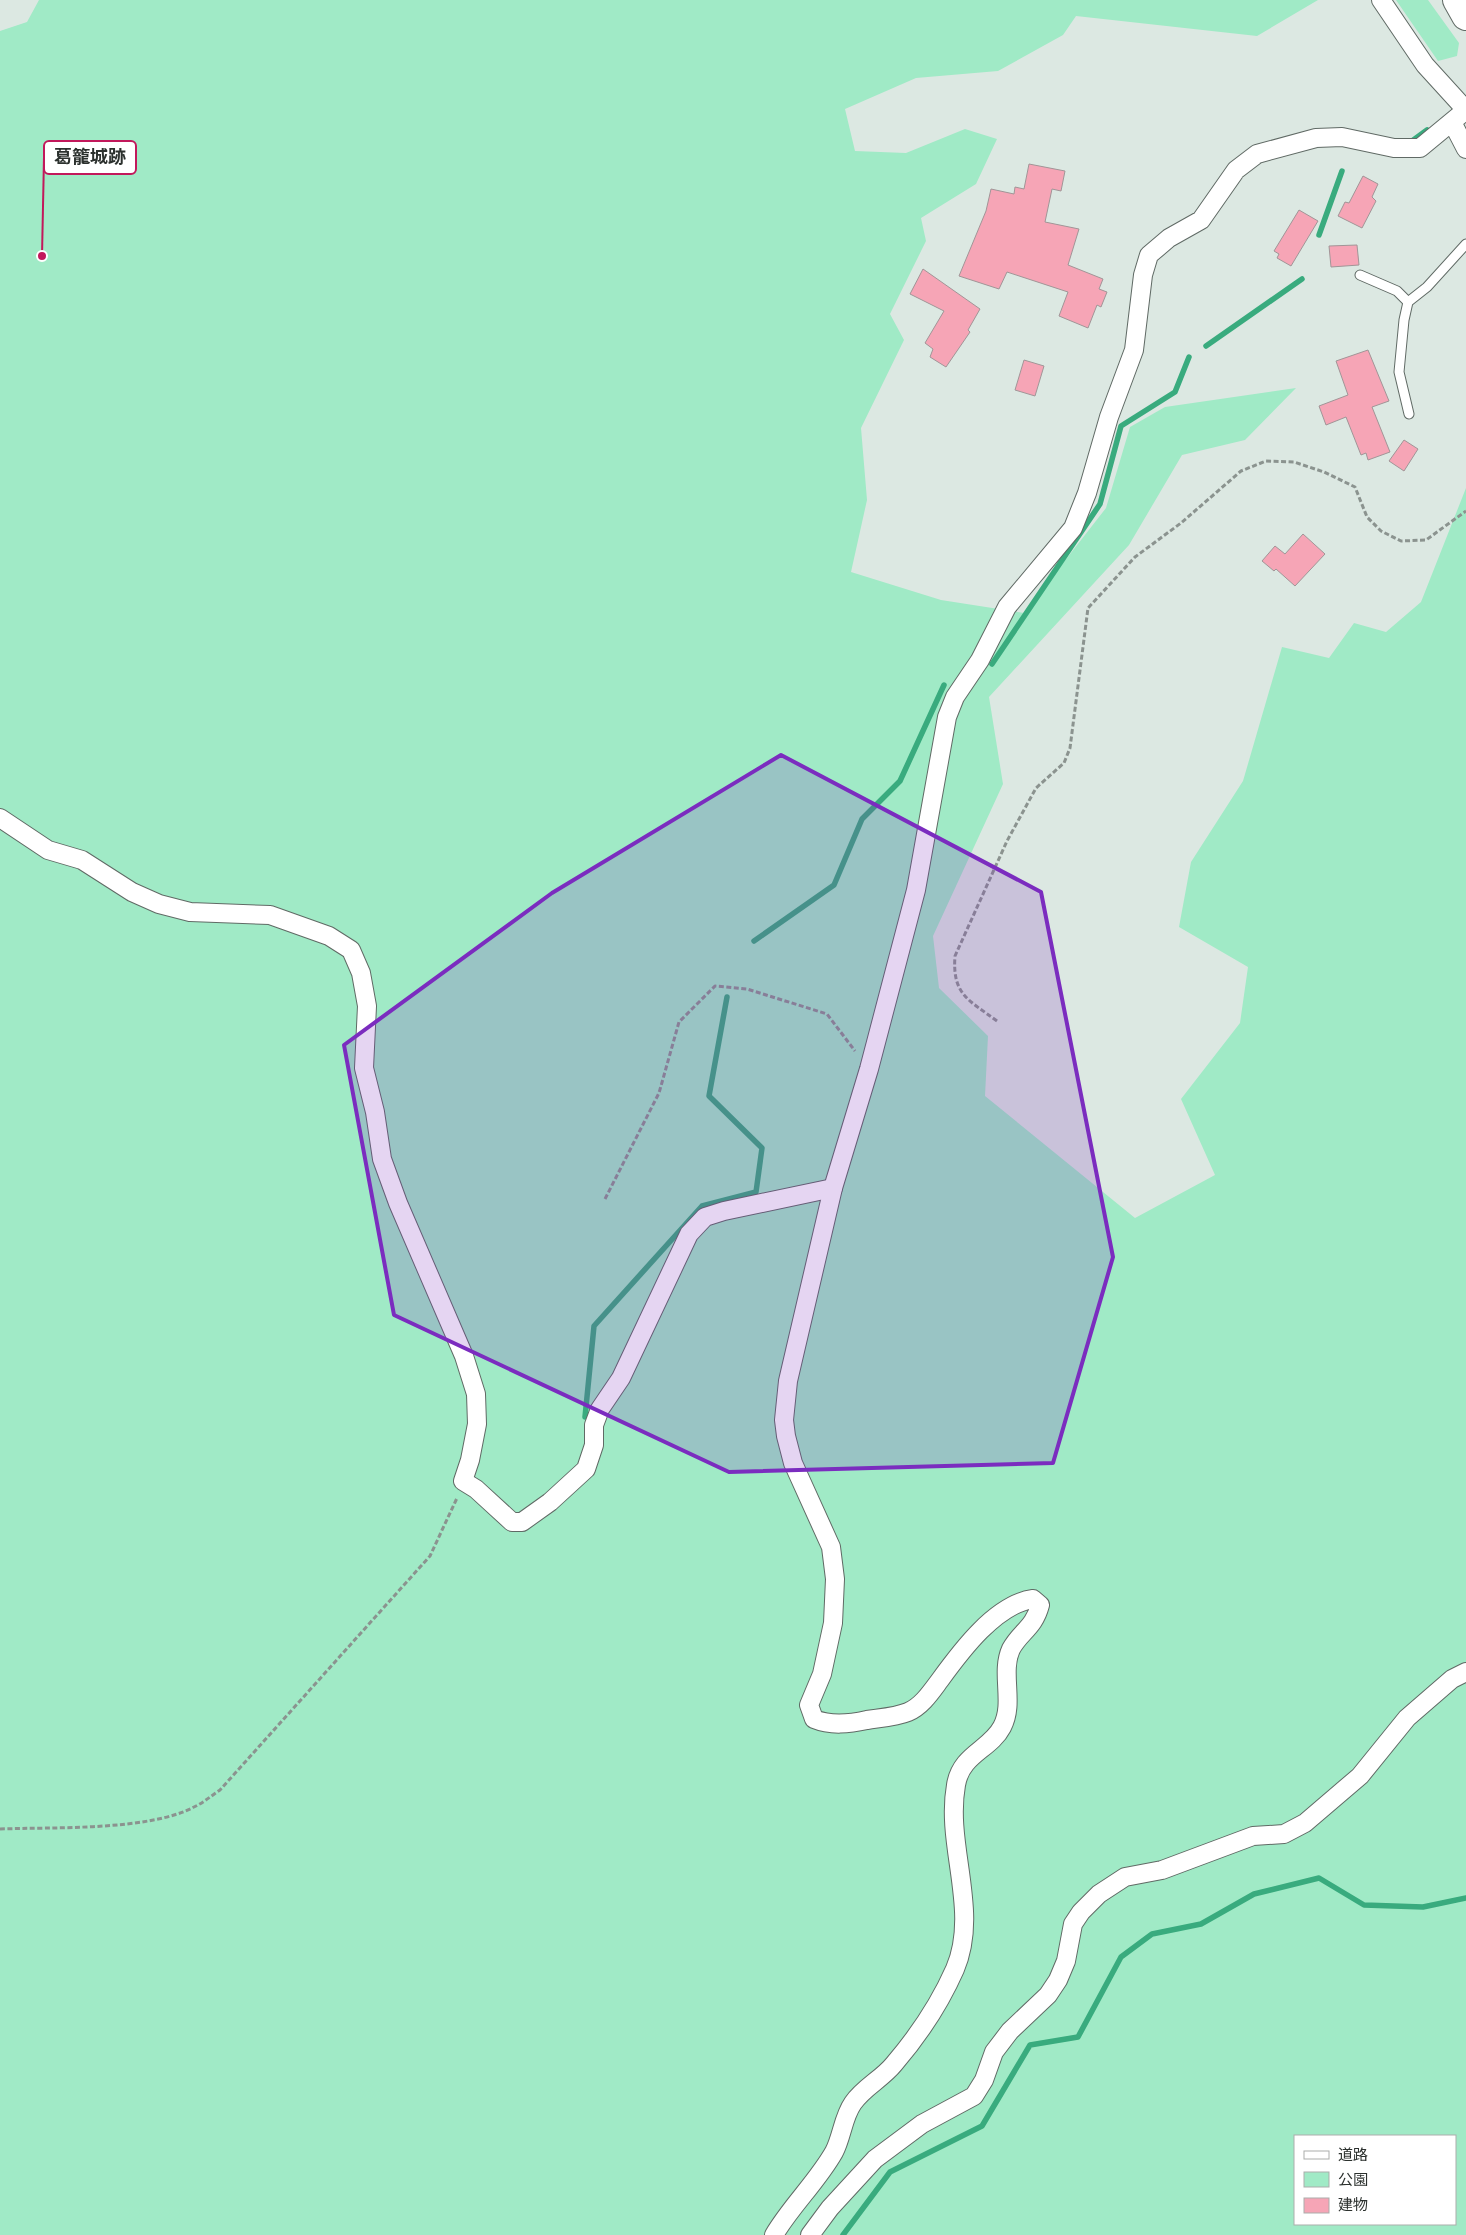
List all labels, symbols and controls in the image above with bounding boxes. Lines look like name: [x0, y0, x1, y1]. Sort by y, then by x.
callout: 葛籠城跡: [44, 141, 136, 174]
text: 葛籠城跡: [54, 145, 126, 167]
legend: [1294, 2135, 1456, 2225]
text: 道路: [1338, 2145, 1368, 2163]
text: 公園: [1338, 2170, 1368, 2188]
text: 建物: [1338, 2195, 1368, 2213]

